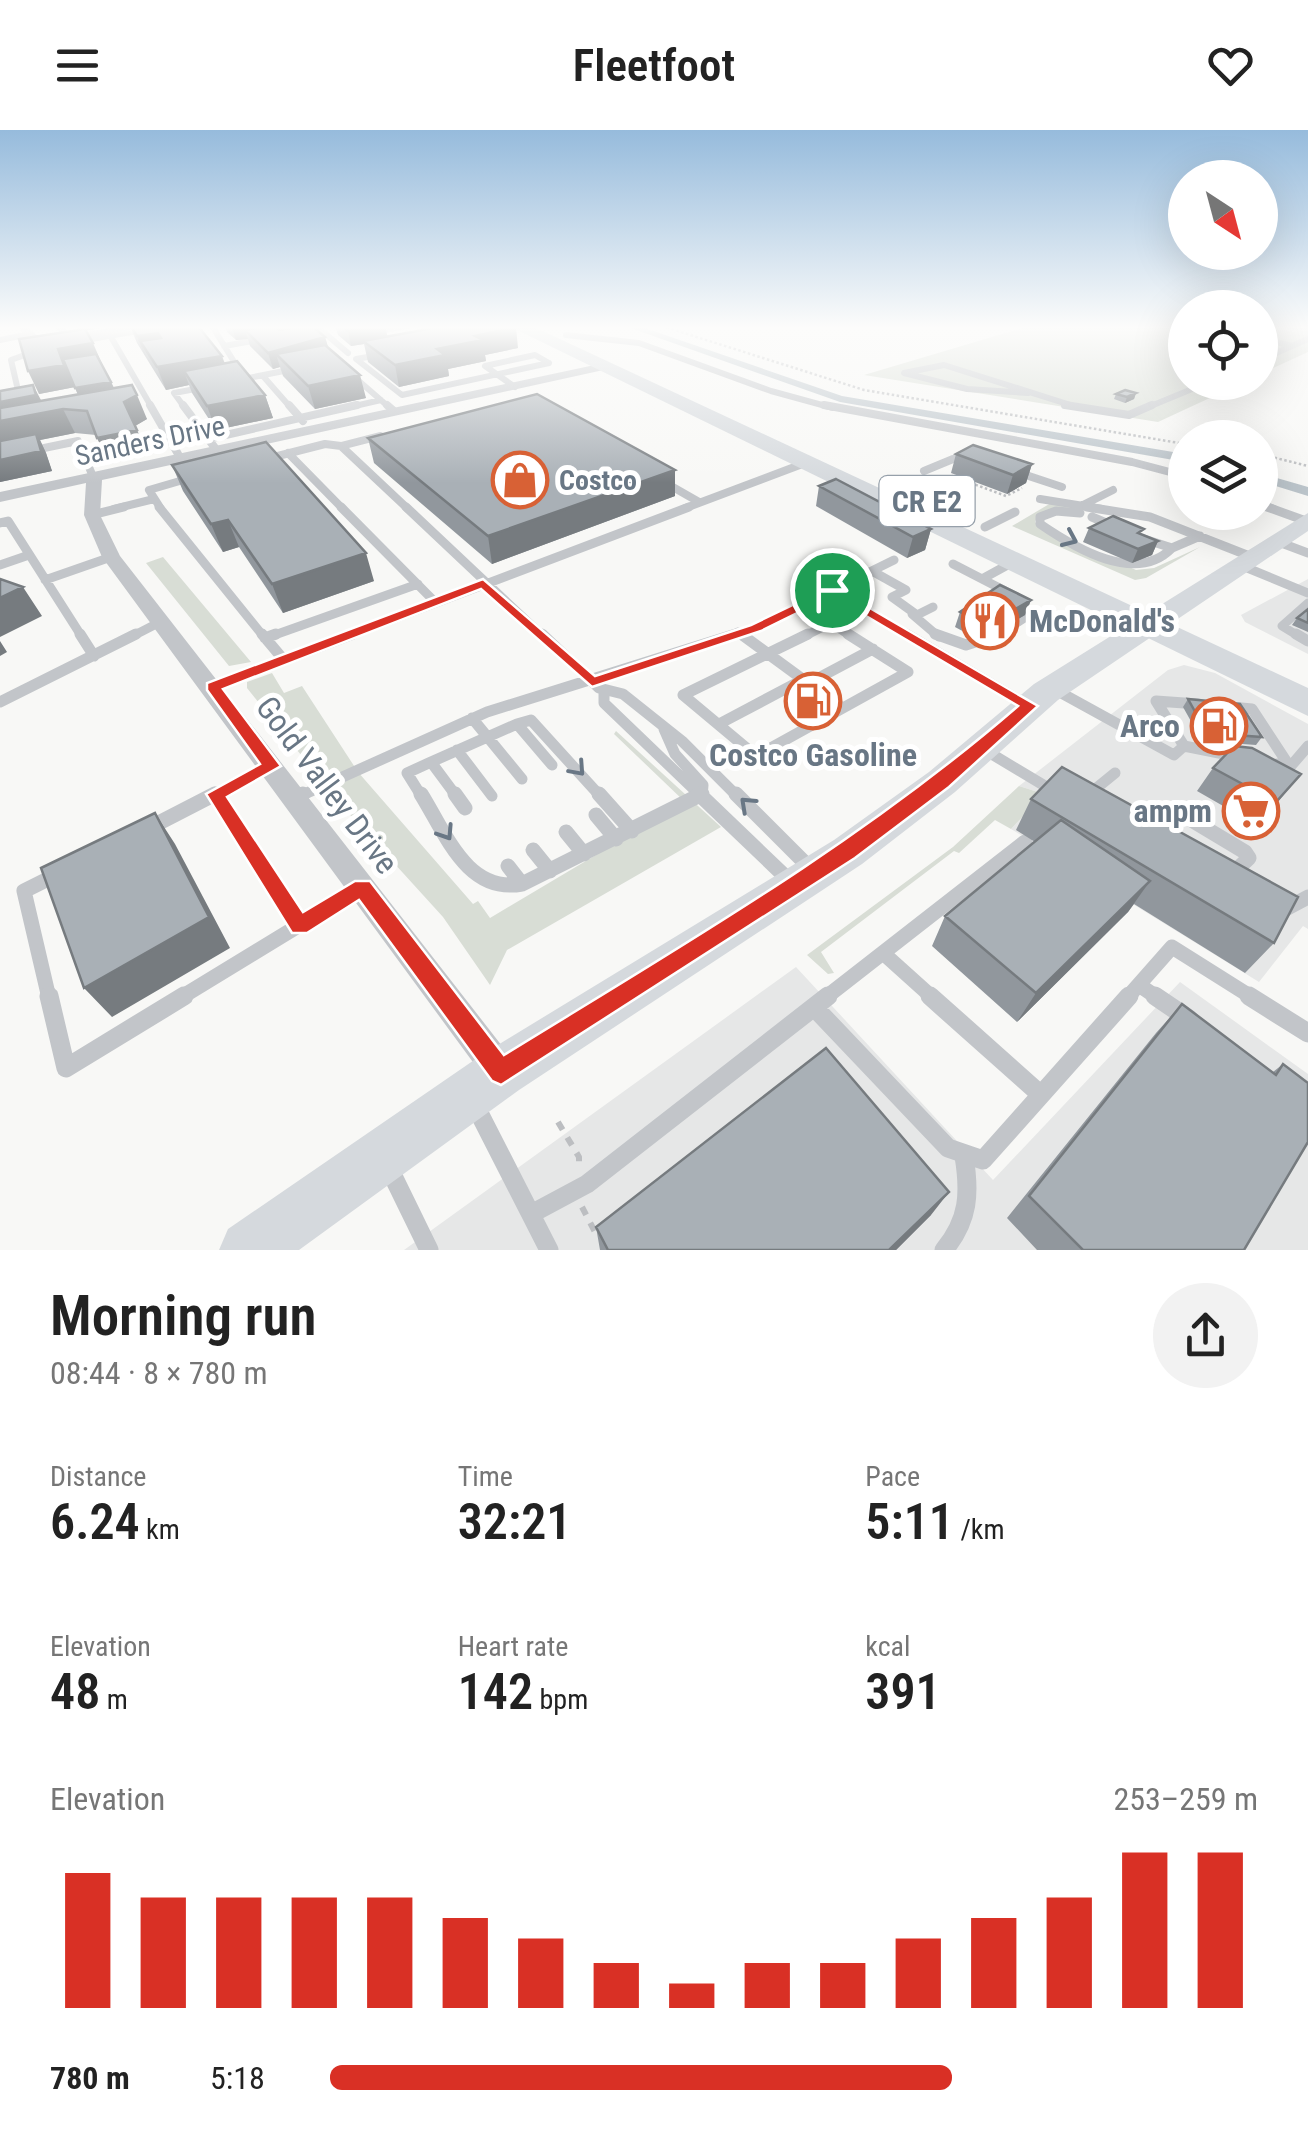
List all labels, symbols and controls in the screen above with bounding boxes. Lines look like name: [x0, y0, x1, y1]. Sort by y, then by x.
icon: menu: [50, 38, 105, 93]
icon: heart: [1203, 38, 1258, 93]
text: Fleetfoot: [573, 39, 735, 92]
north arrow: [1168, 160, 1278, 270]
map controls: [1168, 160, 1278, 530]
button: locate: [1168, 290, 1278, 400]
street label: Sanders Drive: [72, 409, 228, 473]
button: layers: [1168, 420, 1278, 530]
shop icon: Costco: [490, 450, 550, 510]
place label: Costco: [559, 464, 637, 497]
road number: CR E2: [880, 476, 974, 526]
one-way arrow: [1060, 527, 1078, 547]
pin: [790, 548, 875, 633]
icon: arrive: [805, 563, 860, 618]
restaurant icon: McDonald's: [960, 591, 1020, 651]
place label: McDonald's: [1029, 602, 1175, 640]
fuel station icon: Costco Gasoline: [783, 671, 843, 731]
street label: Gold Valley Drive: [248, 689, 406, 881]
fuel station icon: Arco: [1189, 696, 1249, 756]
place label: Arco: [1120, 707, 1180, 745]
place label: Costco Gasoline: [709, 736, 917, 774]
one-way arrow: [566, 758, 584, 776]
supermarket icon: ampm: [1221, 781, 1281, 841]
place label: ampm: [1134, 792, 1212, 830]
one-way arrow: [740, 798, 758, 816]
one-way arrow: [433, 822, 452, 840]
button: share: [1153, 1283, 1258, 1388]
text: Morning run: [50, 1284, 316, 1348]
text: 08:44 · 8 × 780 m: [50, 1354, 268, 1392]
text: Distance: [50, 1460, 147, 1493]
text: Time: [458, 1460, 513, 1493]
text: Pace: [865, 1460, 920, 1493]
text: 6.24: [50, 1493, 140, 1551]
text: 32:21: [458, 1493, 571, 1551]
text: 5:11: [865, 1493, 954, 1551]
text: km: [140, 1513, 180, 1546]
text: /km: [954, 1513, 1005, 1546]
text: Elevation: [50, 1630, 151, 1663]
text: Heart rate: [458, 1630, 568, 1663]
text: kcal: [865, 1630, 910, 1663]
text: 48: [50, 1663, 100, 1721]
text: 142: [458, 1663, 533, 1721]
text: 391: [865, 1663, 941, 1721]
text: m: [100, 1683, 128, 1716]
text: bpm: [533, 1683, 588, 1716]
text: Elevation: [50, 1780, 165, 1818]
text: 253–259 m: [1113, 1780, 1258, 1818]
text: 780 m: [50, 2059, 130, 2097]
text: 5:18: [210, 2059, 265, 2097]

